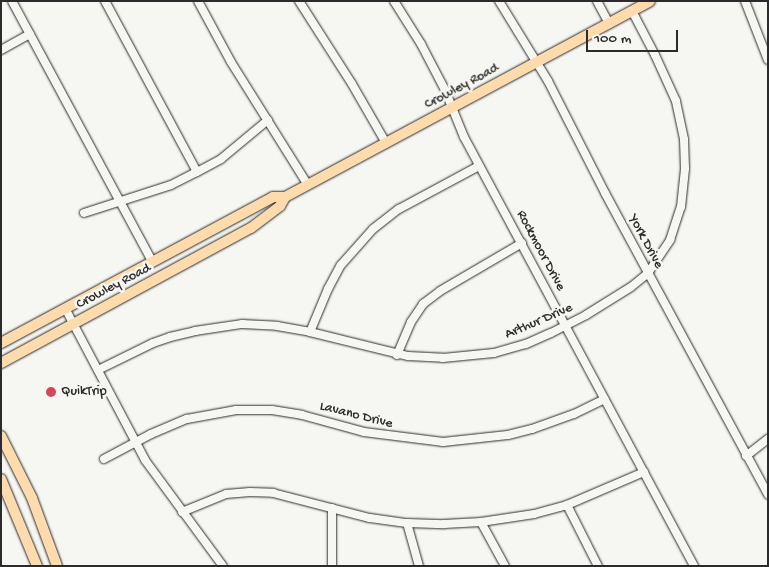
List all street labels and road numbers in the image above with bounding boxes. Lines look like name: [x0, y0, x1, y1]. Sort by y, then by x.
street label: Crowley Road: [422, 60, 502, 114]
street label: Rockmoor Drive: [512, 208, 568, 294]
street label: York Drive: [624, 212, 666, 272]
street label: Crowley Road: [74, 260, 154, 314]
street label: Arthur Drive: [503, 300, 575, 344]
street label: Lavano Drive: [318, 399, 394, 433]

